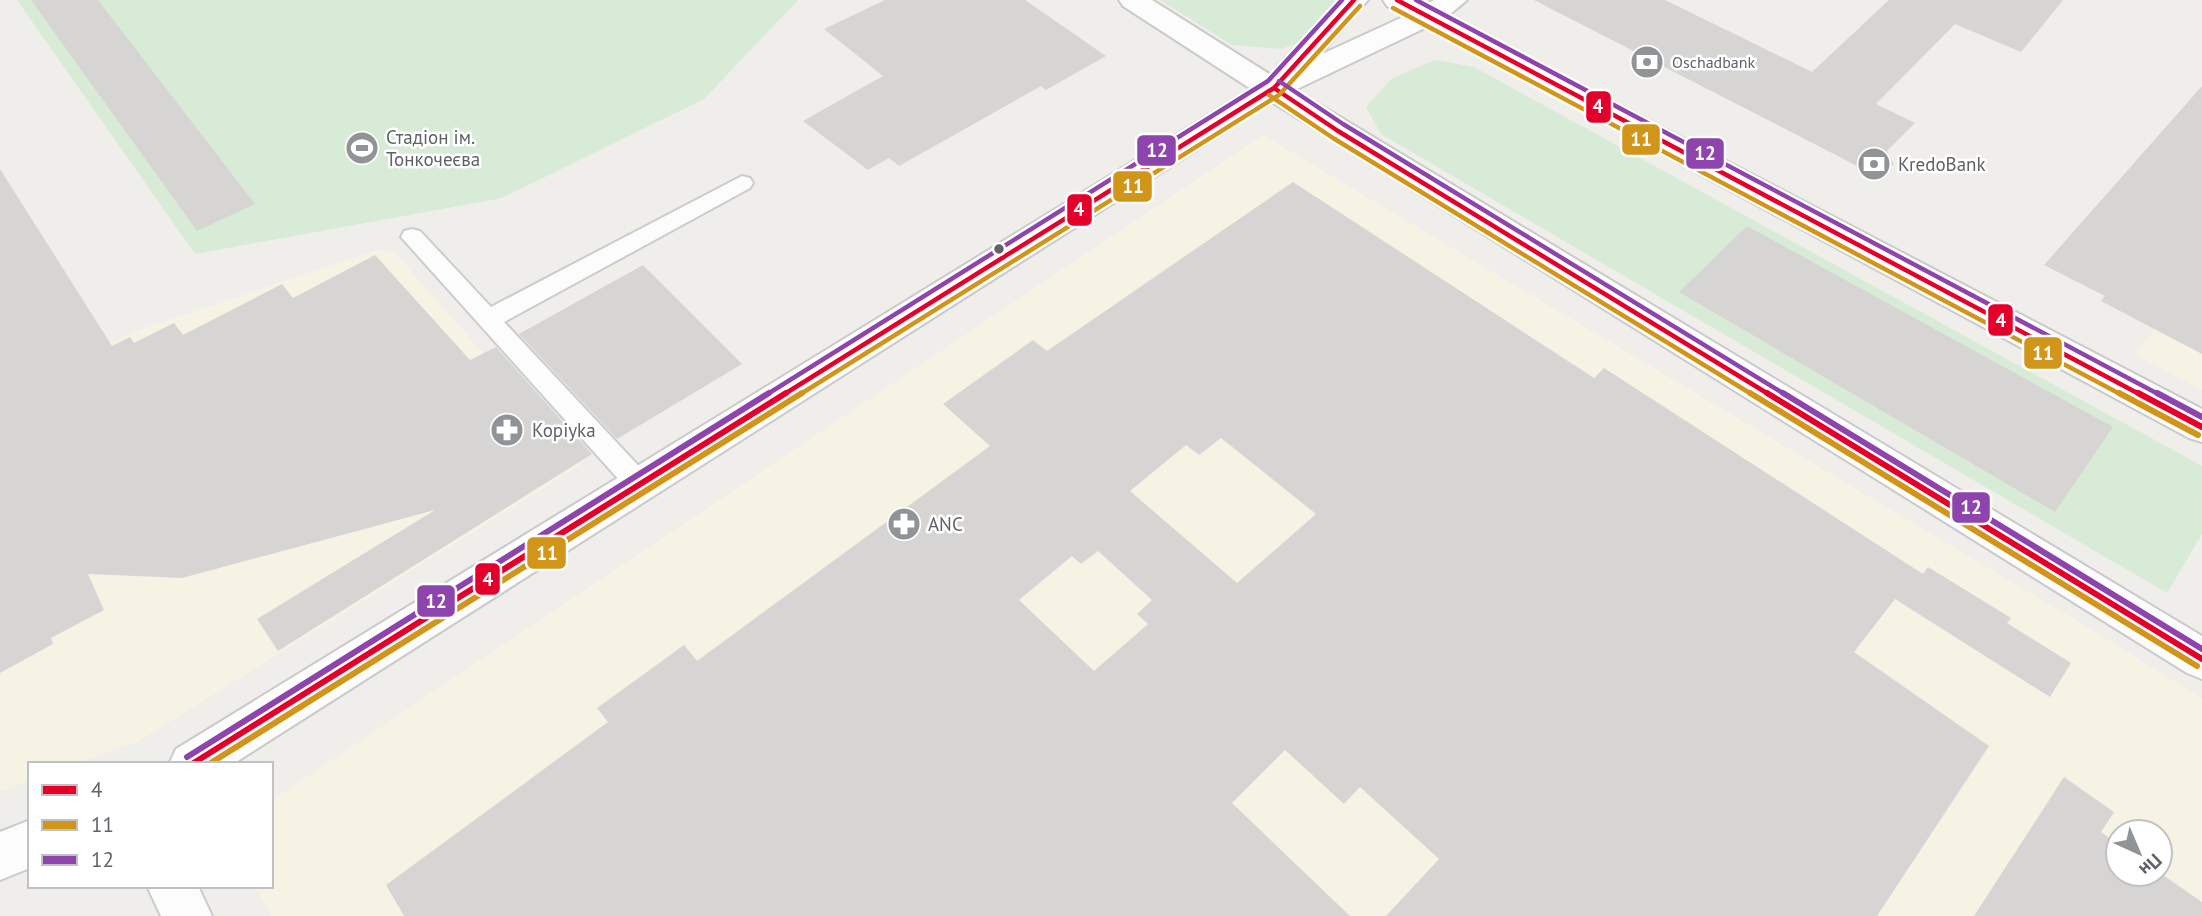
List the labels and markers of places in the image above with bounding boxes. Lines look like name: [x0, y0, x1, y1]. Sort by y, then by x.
bank icon: Oschadbank: [1628, 43, 1666, 81]
place label: Oschadbank: [1672, 52, 1756, 72]
place label: Стадіон ім. Тонкочеєва: [386, 125, 480, 171]
sports icon: Стадіон ім. Тонкочеєва: [343, 129, 381, 167]
bank icon: KredoBank: [1855, 145, 1893, 183]
place label: KredoBank: [1898, 152, 1986, 176]
unlabelled marker: [992, 242, 1006, 256]
pharmacy icon: Kopiyka: [488, 411, 526, 449]
place label: Kopiyka: [532, 418, 596, 442]
pharmacy icon: ANC: [885, 505, 923, 543]
place label: ANC: [928, 512, 963, 536]

